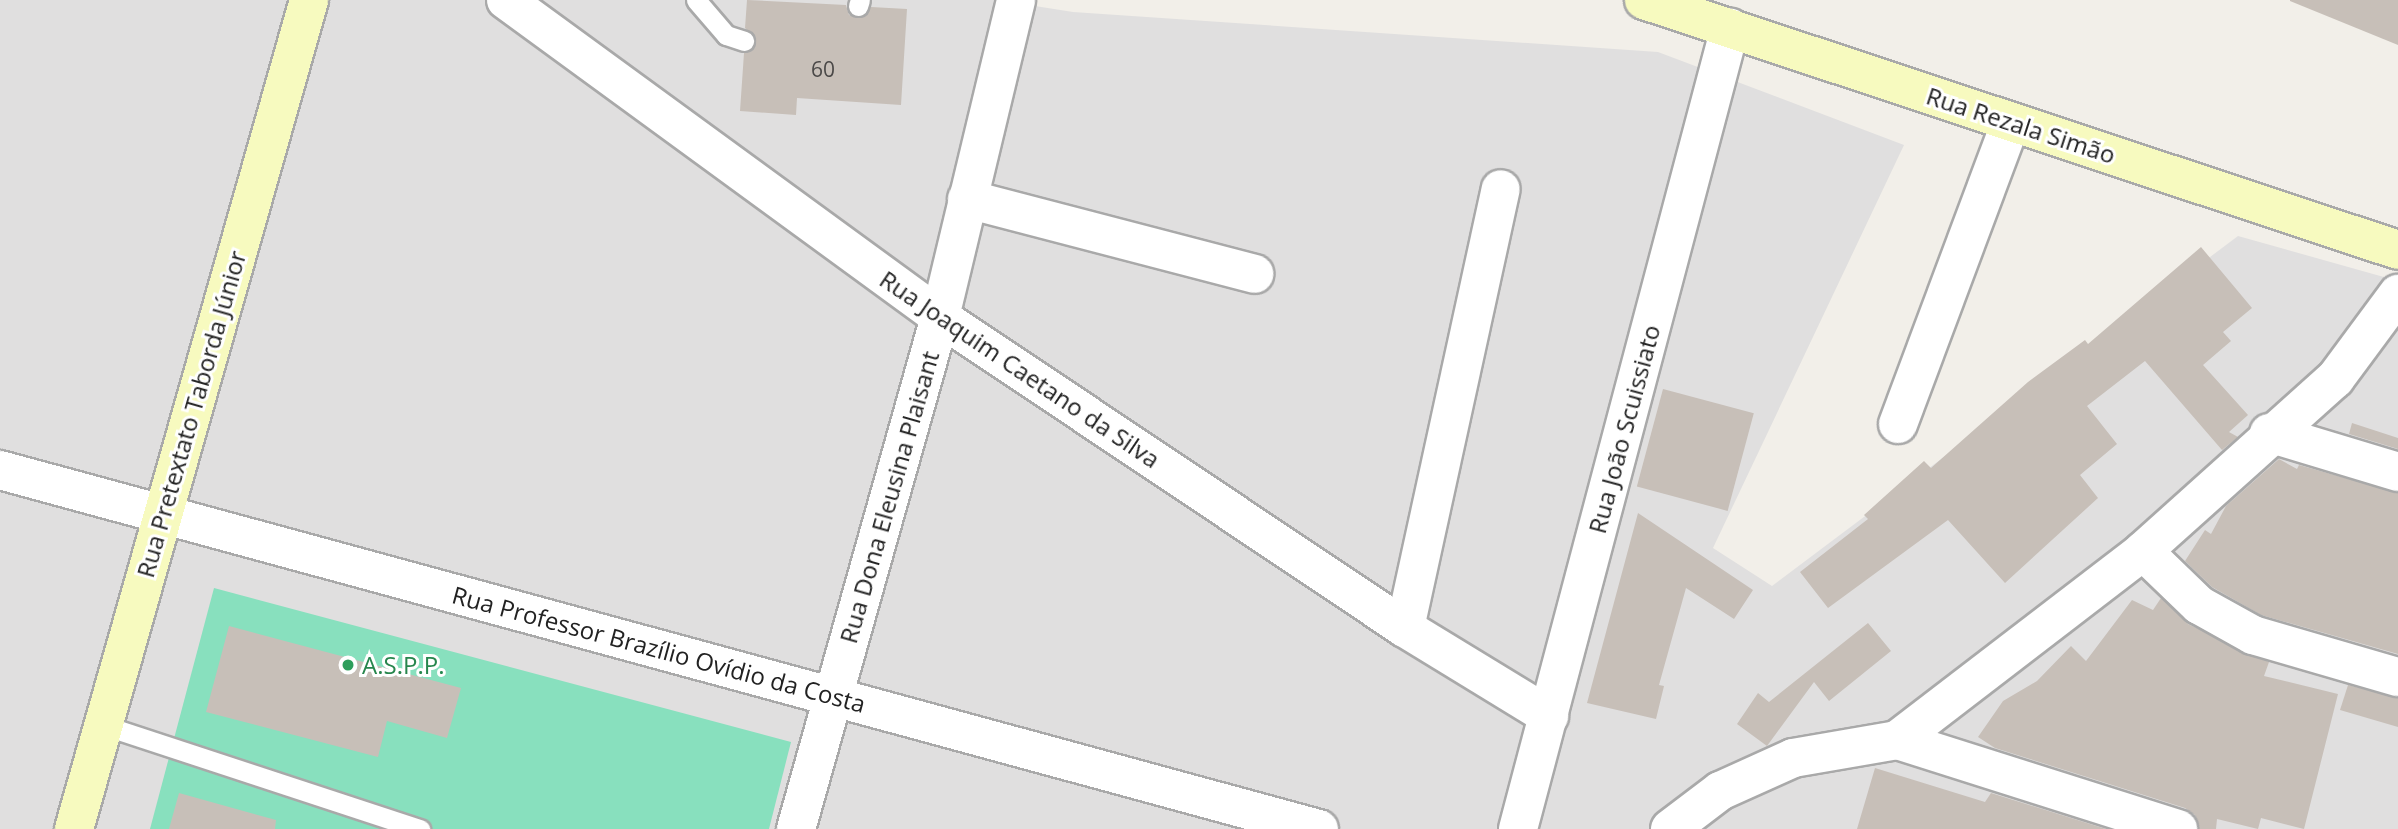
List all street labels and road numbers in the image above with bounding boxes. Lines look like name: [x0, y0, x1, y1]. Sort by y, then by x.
street label: Rua Rezala Simão: [1923, 81, 2119, 169]
street label: Rua Pretextato Taborda Júnior: [131, 247, 251, 581]
street label: Rua Joaquim Caetano da Silva: [875, 264, 1165, 474]
street label: Rua João Scuissiato: [1582, 322, 1666, 536]
street label: Rua Dona Eleusina Plaisant: [833, 348, 945, 646]
street label: Rua Professor Brazílio Ovídio da Costa: [449, 580, 869, 718]

